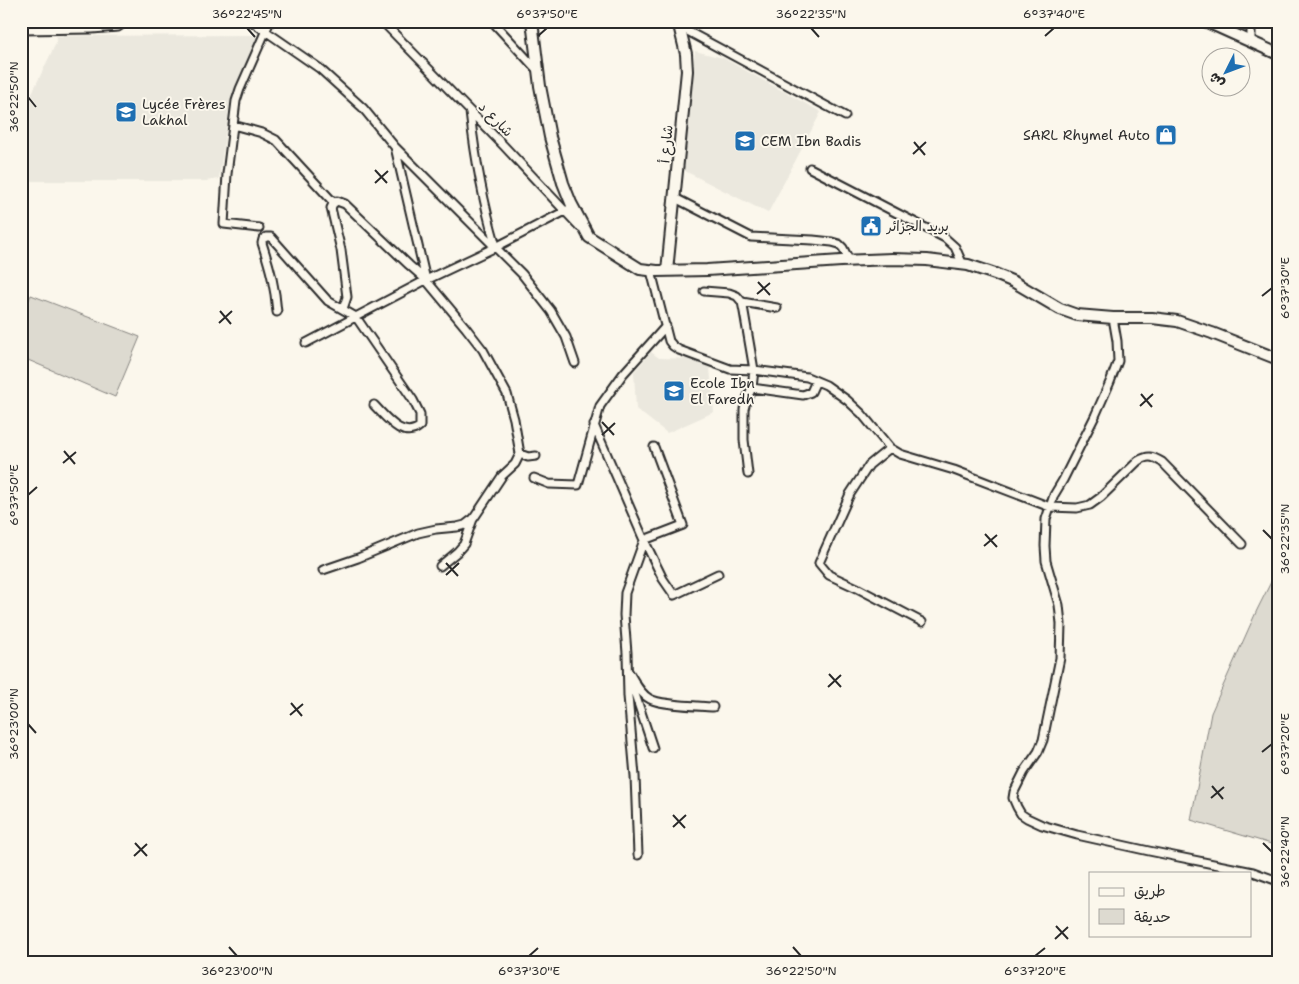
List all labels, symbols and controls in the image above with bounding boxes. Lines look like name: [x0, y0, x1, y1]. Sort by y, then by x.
text: 36°22'45"N: [212, 6, 282, 22]
text: 6°37'50"E: [516, 6, 578, 22]
text: 36°22'35"N: [776, 6, 846, 22]
text: 6°37'40"E: [1023, 6, 1085, 22]
north arrow: [1202, 48, 1252, 98]
text: 36°22'50"N: [6, 61, 22, 133]
text: ش: [1204, 69, 1228, 92]
place label: Lycée Frères Lakhal: [142, 95, 226, 129]
street label: شارع د: [474, 98, 517, 141]
school or university icon: Lycée Frères Lakhal: [114, 100, 138, 124]
shop icon: SARL Rhymel Auto: [1154, 123, 1178, 147]
street label: شارع أ: [655, 124, 678, 164]
place label: SARL Rhymel Auto: [1023, 126, 1150, 144]
school or university icon: CEM Ibn Badis: [733, 129, 757, 153]
place label: CEM Ibn Badis: [761, 132, 862, 150]
public building icon: بريد الجزائر: [859, 214, 883, 238]
place label: بريد الجزائر: [886, 217, 949, 235]
text: 6°37'30"E: [1277, 257, 1293, 319]
place label: Ecole Ibn El Faredh: [690, 374, 755, 408]
school or university icon: Ecole Ibn El Faredh: [662, 379, 686, 403]
text: 6°37'50"E: [6, 464, 22, 526]
text: 36°22'35"N: [1277, 504, 1293, 574]
text: 36°23'00"N: [6, 688, 22, 760]
text: 6°37'20"E: [1277, 713, 1293, 775]
text: 36°22'40"N: [1277, 816, 1293, 888]
legend: [1089, 872, 1252, 936]
text: طريق: [1134, 881, 1166, 901]
text: حديقة: [1134, 907, 1171, 927]
text: 36°23'00"N: [201, 963, 273, 979]
text: 6°37'30"E: [498, 963, 560, 979]
text: 36°22'50"N: [765, 963, 837, 979]
text: 6°37'20"E: [1004, 963, 1066, 979]

